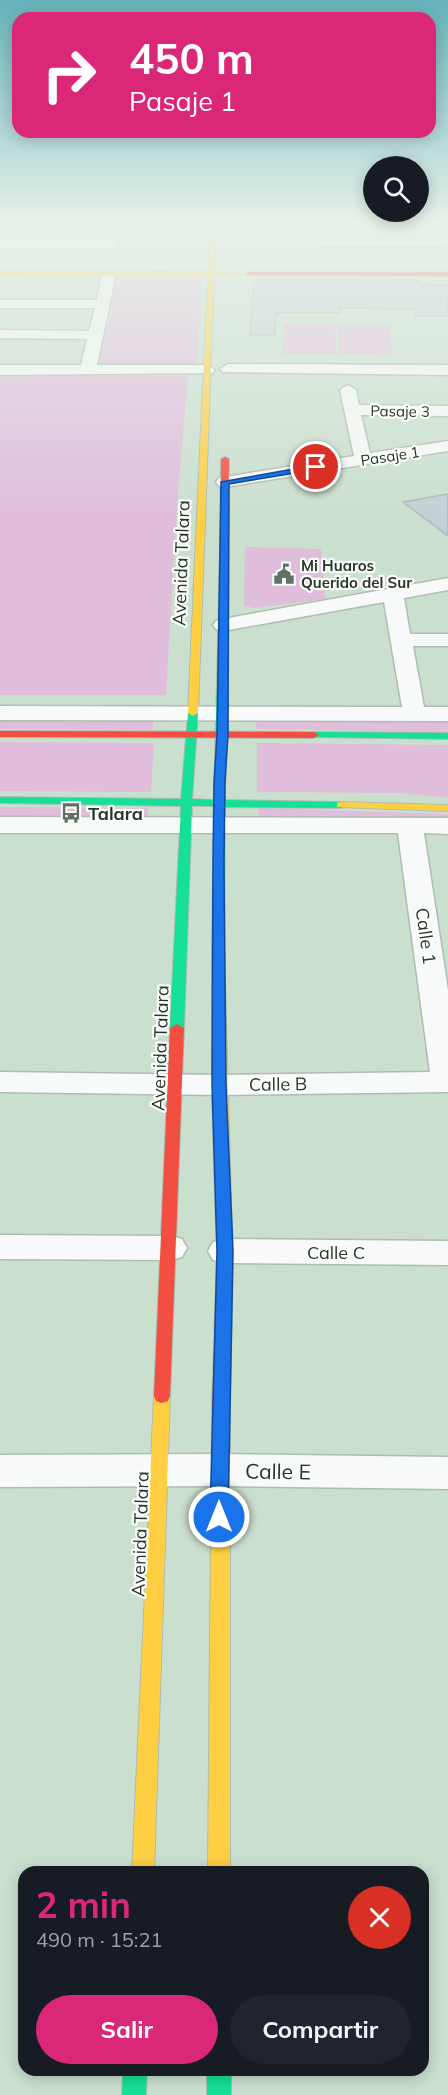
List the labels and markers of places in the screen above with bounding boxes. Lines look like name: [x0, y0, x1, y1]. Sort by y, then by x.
pin: [290, 441, 341, 492]
place label: Mi Huaros Querido del Sur: [301, 556, 412, 592]
public building icon: Mi Huaros Querido del Sur: [272, 562, 296, 586]
bus stop icon: Talara: [59, 801, 83, 825]
place label: Talara: [88, 802, 143, 825]

